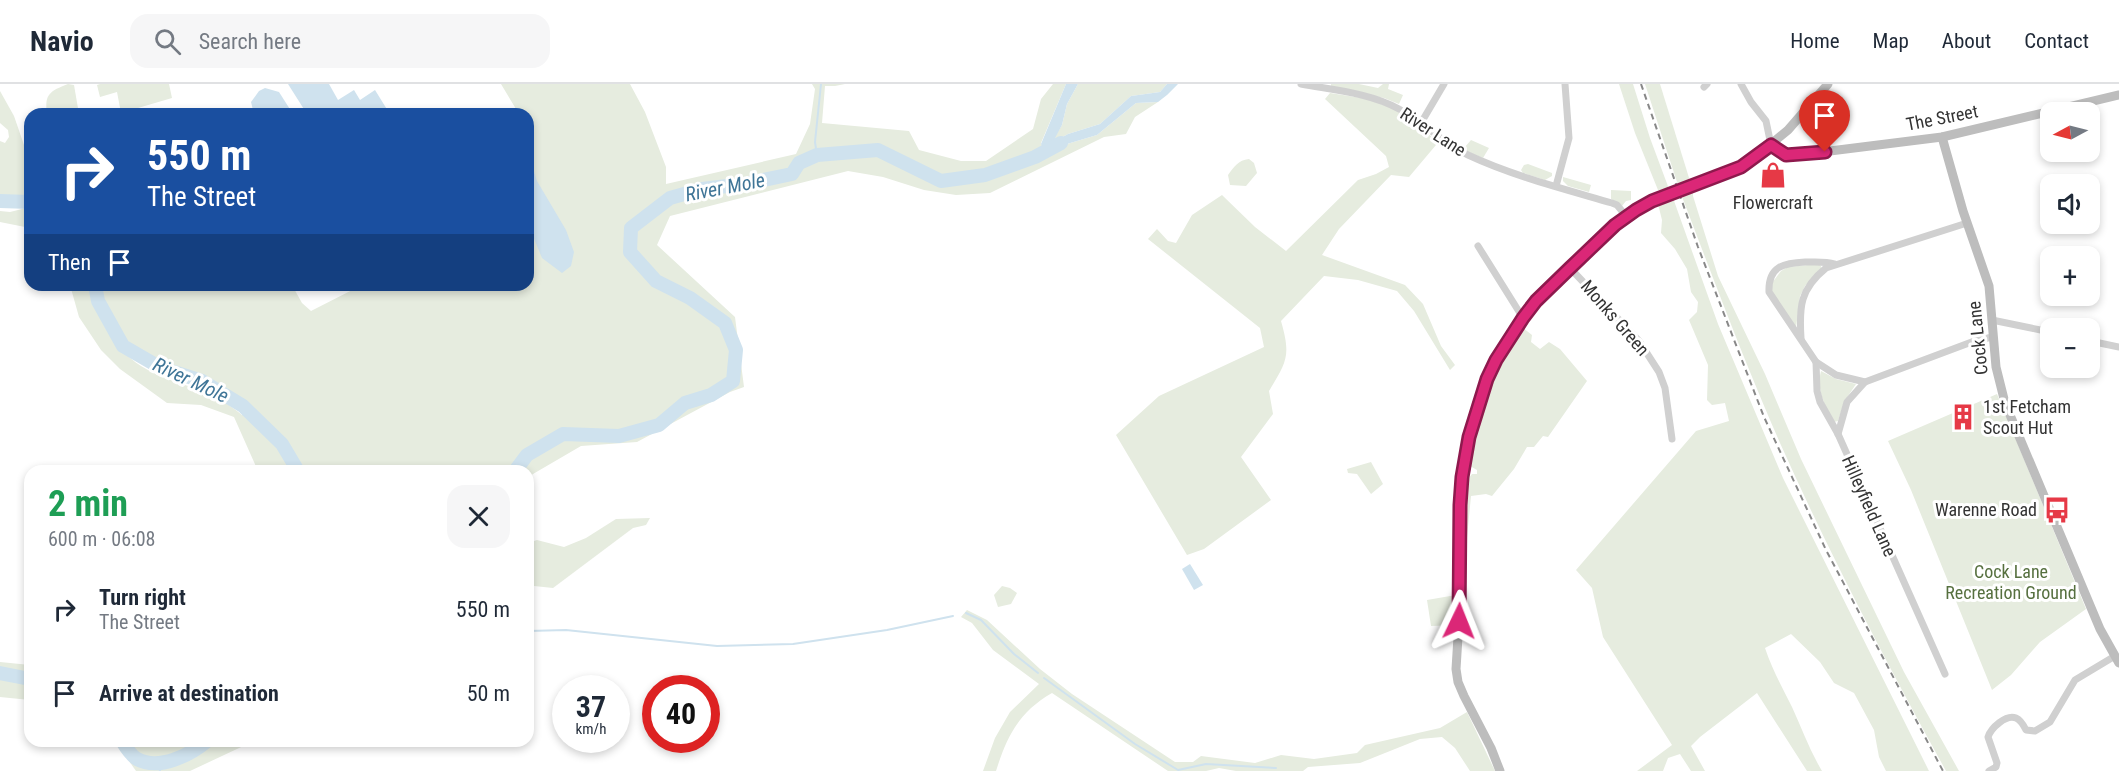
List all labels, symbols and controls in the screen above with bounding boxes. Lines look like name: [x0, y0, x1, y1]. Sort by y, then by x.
search box: [130, 14, 550, 68]
text: Navio: [30, 25, 94, 58]
icon: search: [151, 25, 184, 58]
text: Search here: [199, 29, 301, 54]
text: Home: [1790, 29, 1840, 53]
text: Map: [1873, 29, 1909, 53]
text: About: [1942, 29, 1991, 53]
text: Contact: [2024, 29, 2089, 53]
pin: [1799, 90, 1850, 152]
icon: arrive: [1808, 99, 1841, 132]
street label: The Street: [1904, 100, 1980, 135]
north arrow: [2040, 102, 2100, 162]
map controls: [2040, 102, 2100, 378]
street label: River Lane: [1397, 103, 1470, 160]
text: 550 m: [147, 131, 252, 180]
icon: right: [48, 132, 126, 210]
shop icon: Flowercraft: [1758, 160, 1788, 190]
water label: River Mole: [683, 168, 767, 206]
button: sound: [2040, 174, 2100, 234]
text: The Street: [147, 181, 256, 213]
place label: Flowercraft: [1733, 192, 1813, 213]
icon: arrive: [103, 246, 136, 279]
button: +: [2040, 246, 2100, 306]
text: Then: [48, 250, 91, 275]
street label: Monks Green: [1577, 276, 1654, 360]
street label: Cock Lane: [1963, 300, 1992, 376]
button: −: [2040, 318, 2100, 378]
water label: River Mole: [149, 352, 233, 408]
place label: 1st Fetcham Scout Hut: [1983, 396, 2071, 438]
building icon: 1st Fetcham Scout Hut: [1948, 402, 1978, 432]
street label: Hilleyfield Lane: [1838, 452, 1901, 559]
text: 2 min: [48, 483, 128, 525]
button: close: [447, 485, 510, 548]
bus stop icon: Warenne Road: [2042, 495, 2072, 525]
place label: Warenne Road: [1935, 499, 2037, 520]
text: 600 m · 06:08: [48, 527, 155, 551]
park label: Cock Lane Recreation Ground: [1945, 561, 2077, 603]
text: Turn right: [99, 585, 186, 610]
position arrow: [1427, 589, 1491, 653]
icon: right: [48, 593, 81, 626]
text: 550 m: [456, 597, 510, 622]
text: The Street: [99, 610, 180, 634]
speed limit sign: 40: [642, 675, 720, 753]
icon: arrive: [48, 677, 81, 710]
text: Arrive at destination: [99, 681, 279, 706]
text: 50 m: [467, 681, 510, 706]
text: 37: [576, 689, 606, 724]
text: km/h: [576, 720, 606, 738]

